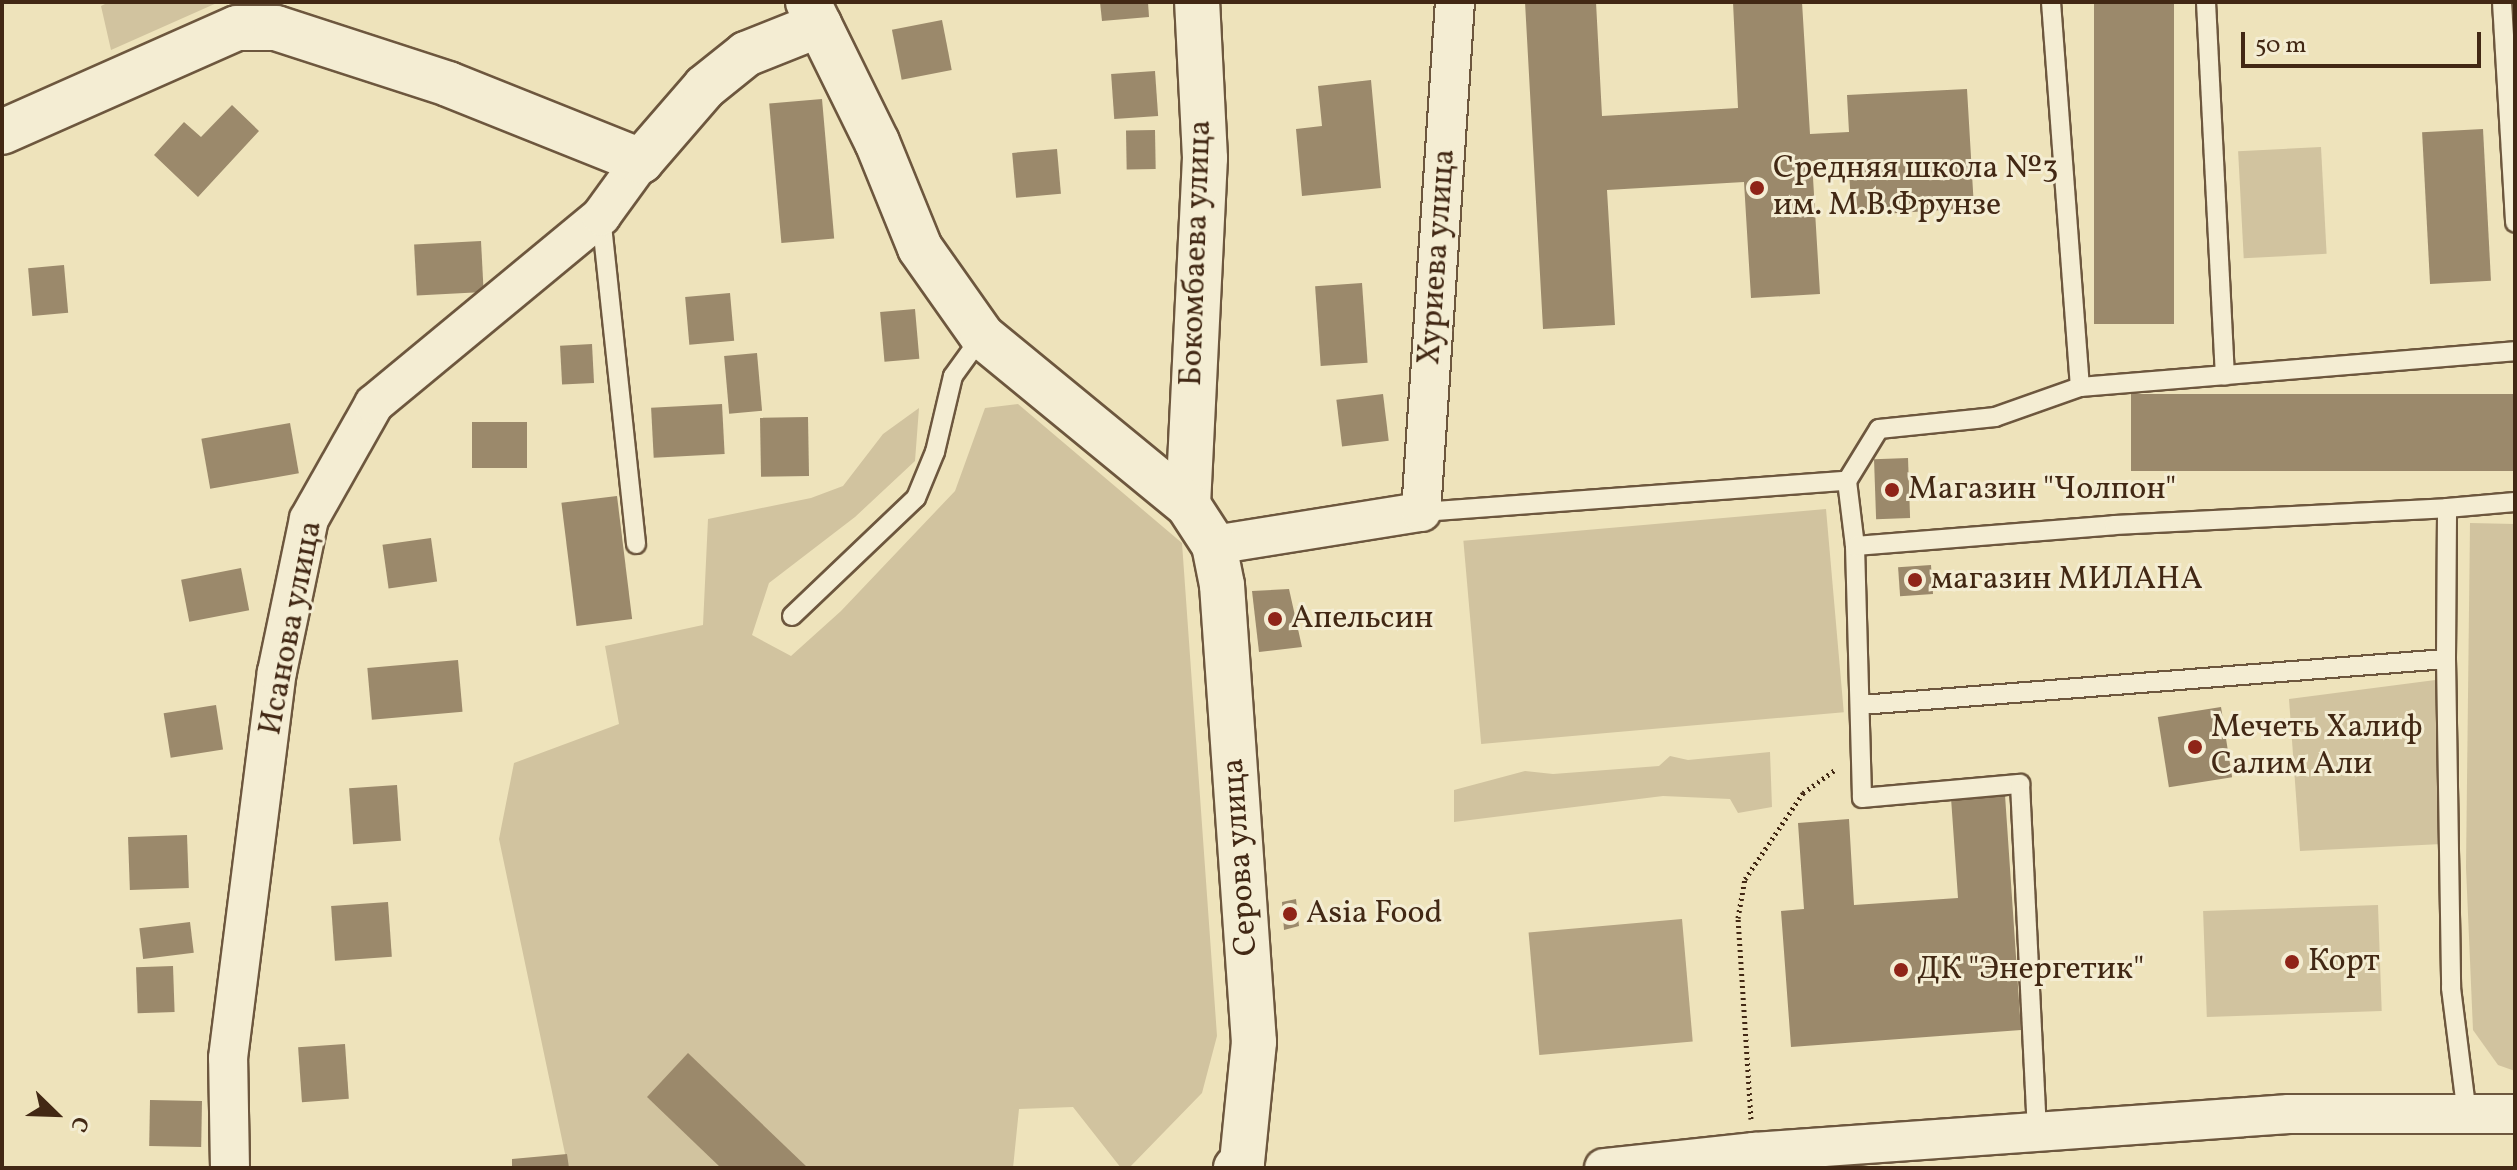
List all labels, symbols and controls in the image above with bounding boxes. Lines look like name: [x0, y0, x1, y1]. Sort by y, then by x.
scale bar: [2245, 16, 2485, 66]
text: 50 m: [2255, 29, 2307, 63]
street label: Бокомбаева улица: [1173, 119, 1221, 387]
street label: Хуриева улица: [1411, 147, 1465, 367]
place label: Средняя школа №3 им. М.В.Фрунзе: [1773, 151, 2059, 226]
marker: Средняя школа №3 им. М.В.Фрунзе: [1748, 179, 1766, 197]
place label: Магазин "Чолпон": [1908, 471, 2176, 509]
marker: Магазин "Чолпон": [1883, 481, 1901, 499]
street label: Исанова улица: [252, 517, 332, 739]
place label: магазин МИЛАНА: [1931, 561, 2203, 599]
marker: магазин МИЛАНА: [1906, 571, 1924, 589]
place label: Апельсин: [1291, 600, 1434, 638]
marker: Апельсин: [1266, 610, 1284, 628]
place label: Мечеть Халиф Салим Али: [2211, 710, 2423, 785]
marker: Мечеть Халиф Салим Али: [2186, 738, 2204, 756]
street label: Серова улица: [1215, 756, 1267, 958]
place label: Asia Food: [1306, 895, 1443, 933]
marker: Asia Food: [1281, 905, 1299, 923]
place label: Корт: [2308, 943, 2380, 981]
place label: ДК "Энергетик": [1917, 951, 2144, 989]
marker: Корт: [2283, 953, 2301, 971]
marker: ДК "Энергетик": [1892, 961, 1910, 979]
north arrow: [16, 1074, 96, 1154]
text: С: [62, 1111, 96, 1136]

